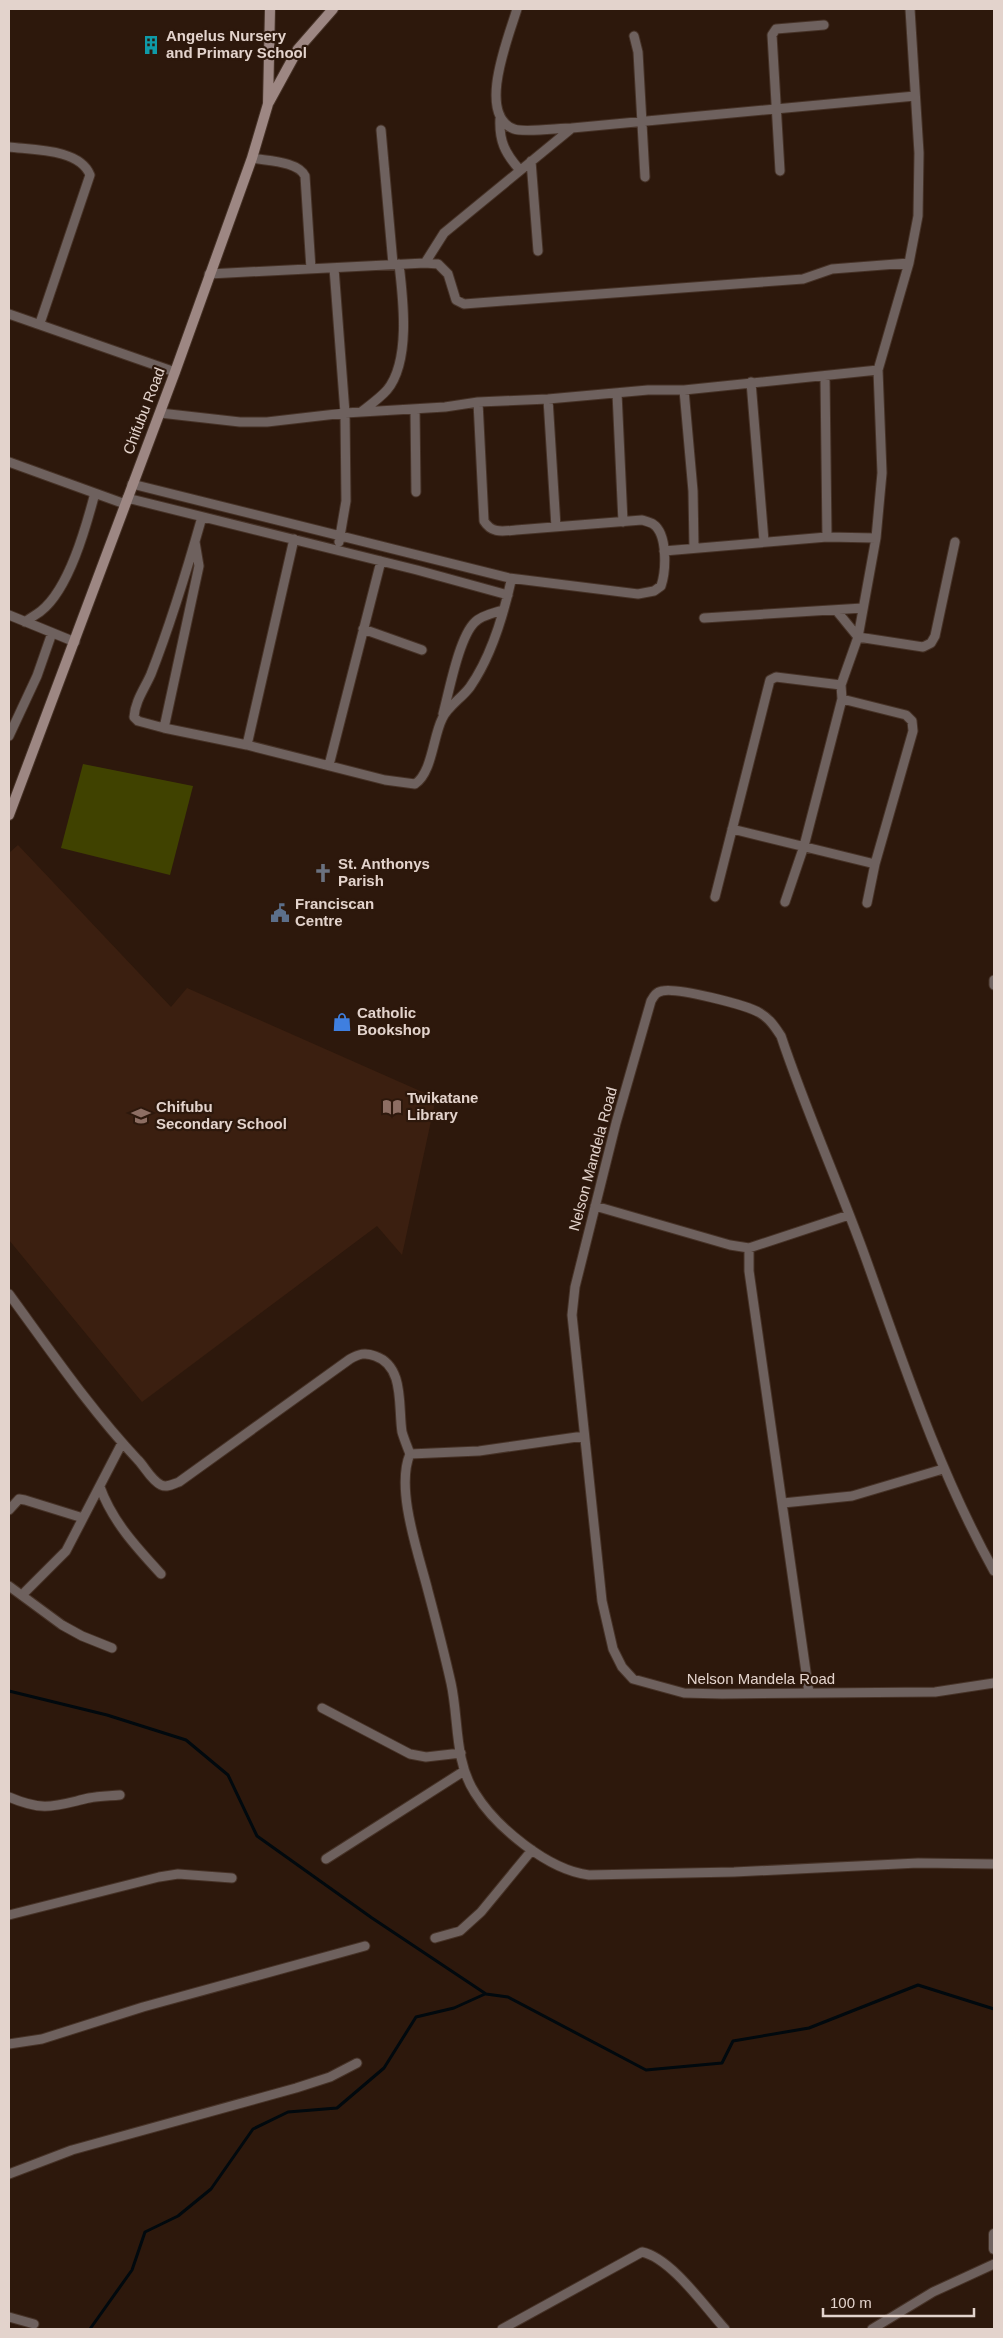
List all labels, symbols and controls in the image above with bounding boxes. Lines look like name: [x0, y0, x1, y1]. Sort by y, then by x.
place label: Angelus Nursery and Primary School: [166, 27, 307, 61]
building icon: Angelus Nursery and Primary School: [140, 34, 162, 56]
street label: Chifubu Road: [119, 365, 168, 457]
place label: St. Anthonys Parish: [338, 855, 430, 889]
church icon: St. Anthonys Parish: [312, 862, 334, 884]
place label: Franciscan Centre: [295, 895, 374, 929]
public building icon: Franciscan Centre: [269, 902, 291, 924]
place label: Catholic Bookshop: [357, 1004, 430, 1038]
shop icon: Catholic Bookshop: [331, 1011, 353, 1033]
street label: Nelson Mandela Road: [565, 1085, 620, 1233]
place label: Twikatane Library: [407, 1089, 478, 1123]
library icon: Twikatane Library: [381, 1096, 403, 1118]
place label: Chifubu Secondary School: [156, 1098, 287, 1132]
school or university icon: Chifubu Secondary School: [130, 1105, 152, 1127]
street label: Nelson Mandela Road: [687, 1670, 835, 1687]
scale bar: [823, 2286, 974, 2318]
text: 100 m: [830, 2294, 872, 2311]

